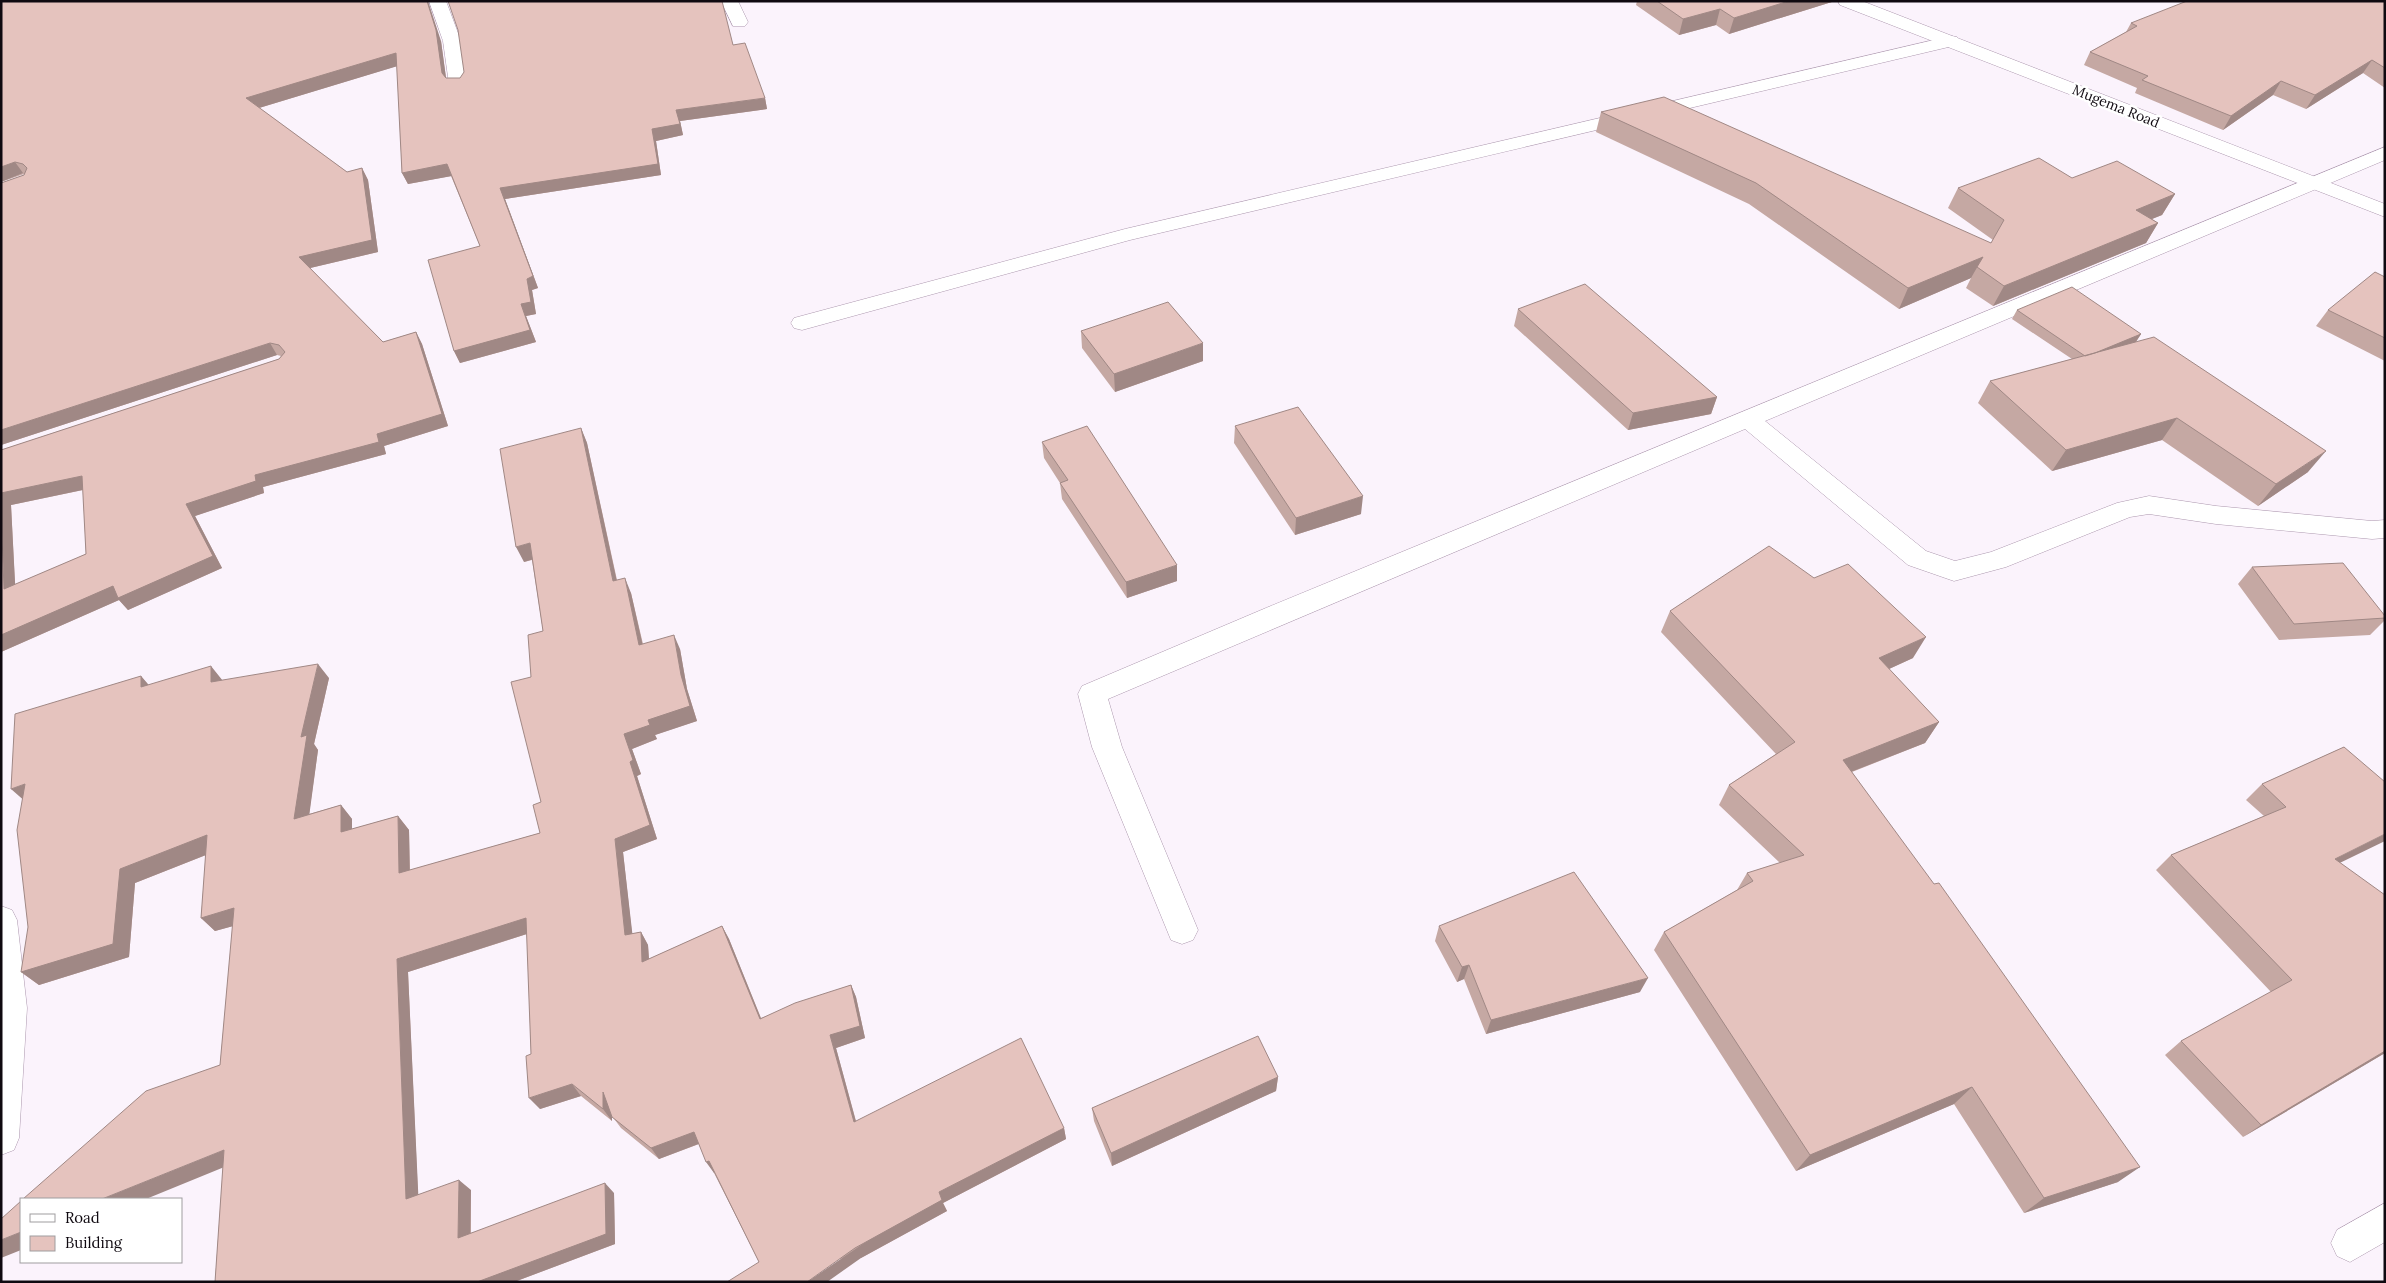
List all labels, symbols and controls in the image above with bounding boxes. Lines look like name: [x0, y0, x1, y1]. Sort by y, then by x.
street label: Mugema Road: [2070, 80, 2162, 132]
legend: [20, 1198, 182, 1263]
text: Road: [65, 1208, 100, 1227]
text: Building: [65, 1233, 123, 1252]

